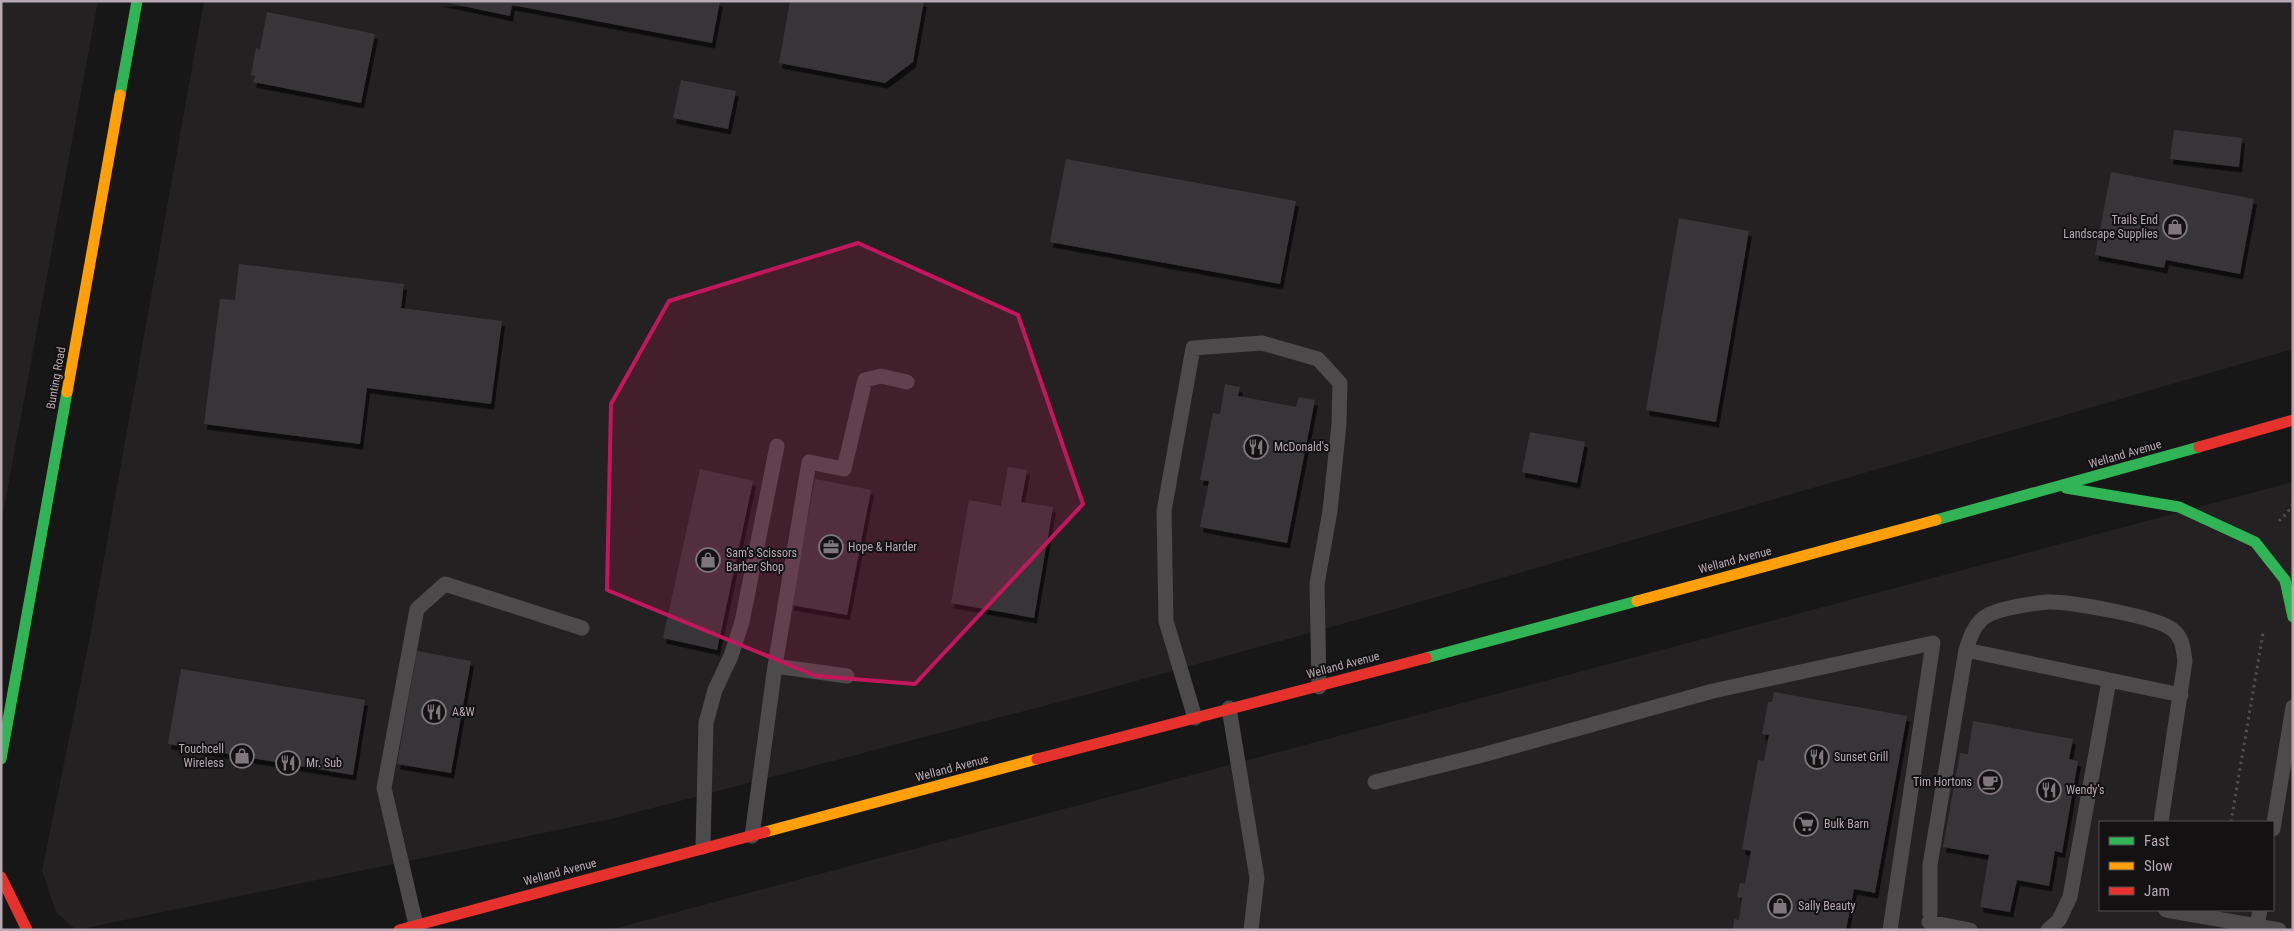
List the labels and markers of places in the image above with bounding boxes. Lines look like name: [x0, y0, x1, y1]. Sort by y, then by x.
place label: Trails End Landscape Supplies: [2063, 213, 2158, 241]
shop icon: Trails End Landscape Supplies: [2162, 214, 2188, 240]
restaurant icon: McDonald's: [1243, 434, 1269, 460]
place label: McDonald's: [1274, 440, 1329, 454]
office icon: Hope & Harder: [818, 534, 844, 560]
place label: Hope & Harder: [848, 540, 917, 554]
place label: Sam’s Scissors Barber Shop: [726, 546, 797, 574]
shop icon: Sam’s Scissors Barber Shop: [695, 547, 721, 573]
restaurant icon: A&W: [421, 699, 447, 725]
place label: A&W: [452, 705, 475, 719]
place label: Touchcell Wireless: [178, 742, 224, 770]
shop icon: Touchcell Wireless: [229, 743, 255, 769]
restaurant icon: Sunset Grill: [1804, 744, 1830, 770]
restaurant icon: Mr. Sub: [275, 750, 301, 776]
place label: Sunset Grill: [1834, 750, 1888, 764]
place label: Mr. Sub: [306, 756, 342, 770]
cafe icon: Tim Hortons: [1977, 769, 2003, 795]
place label: Tim Hortons: [1913, 775, 1972, 789]
restaurant icon: Wendy's: [2036, 777, 2062, 803]
place label: Wendy's: [2066, 783, 2105, 797]
supermarket icon: Bulk Barn: [1793, 811, 1819, 837]
place label: Bulk Barn: [1824, 817, 1869, 831]
shop icon: Sally Beauty: [1767, 893, 1793, 919]
place label: Sally Beauty: [1798, 899, 1856, 913]

